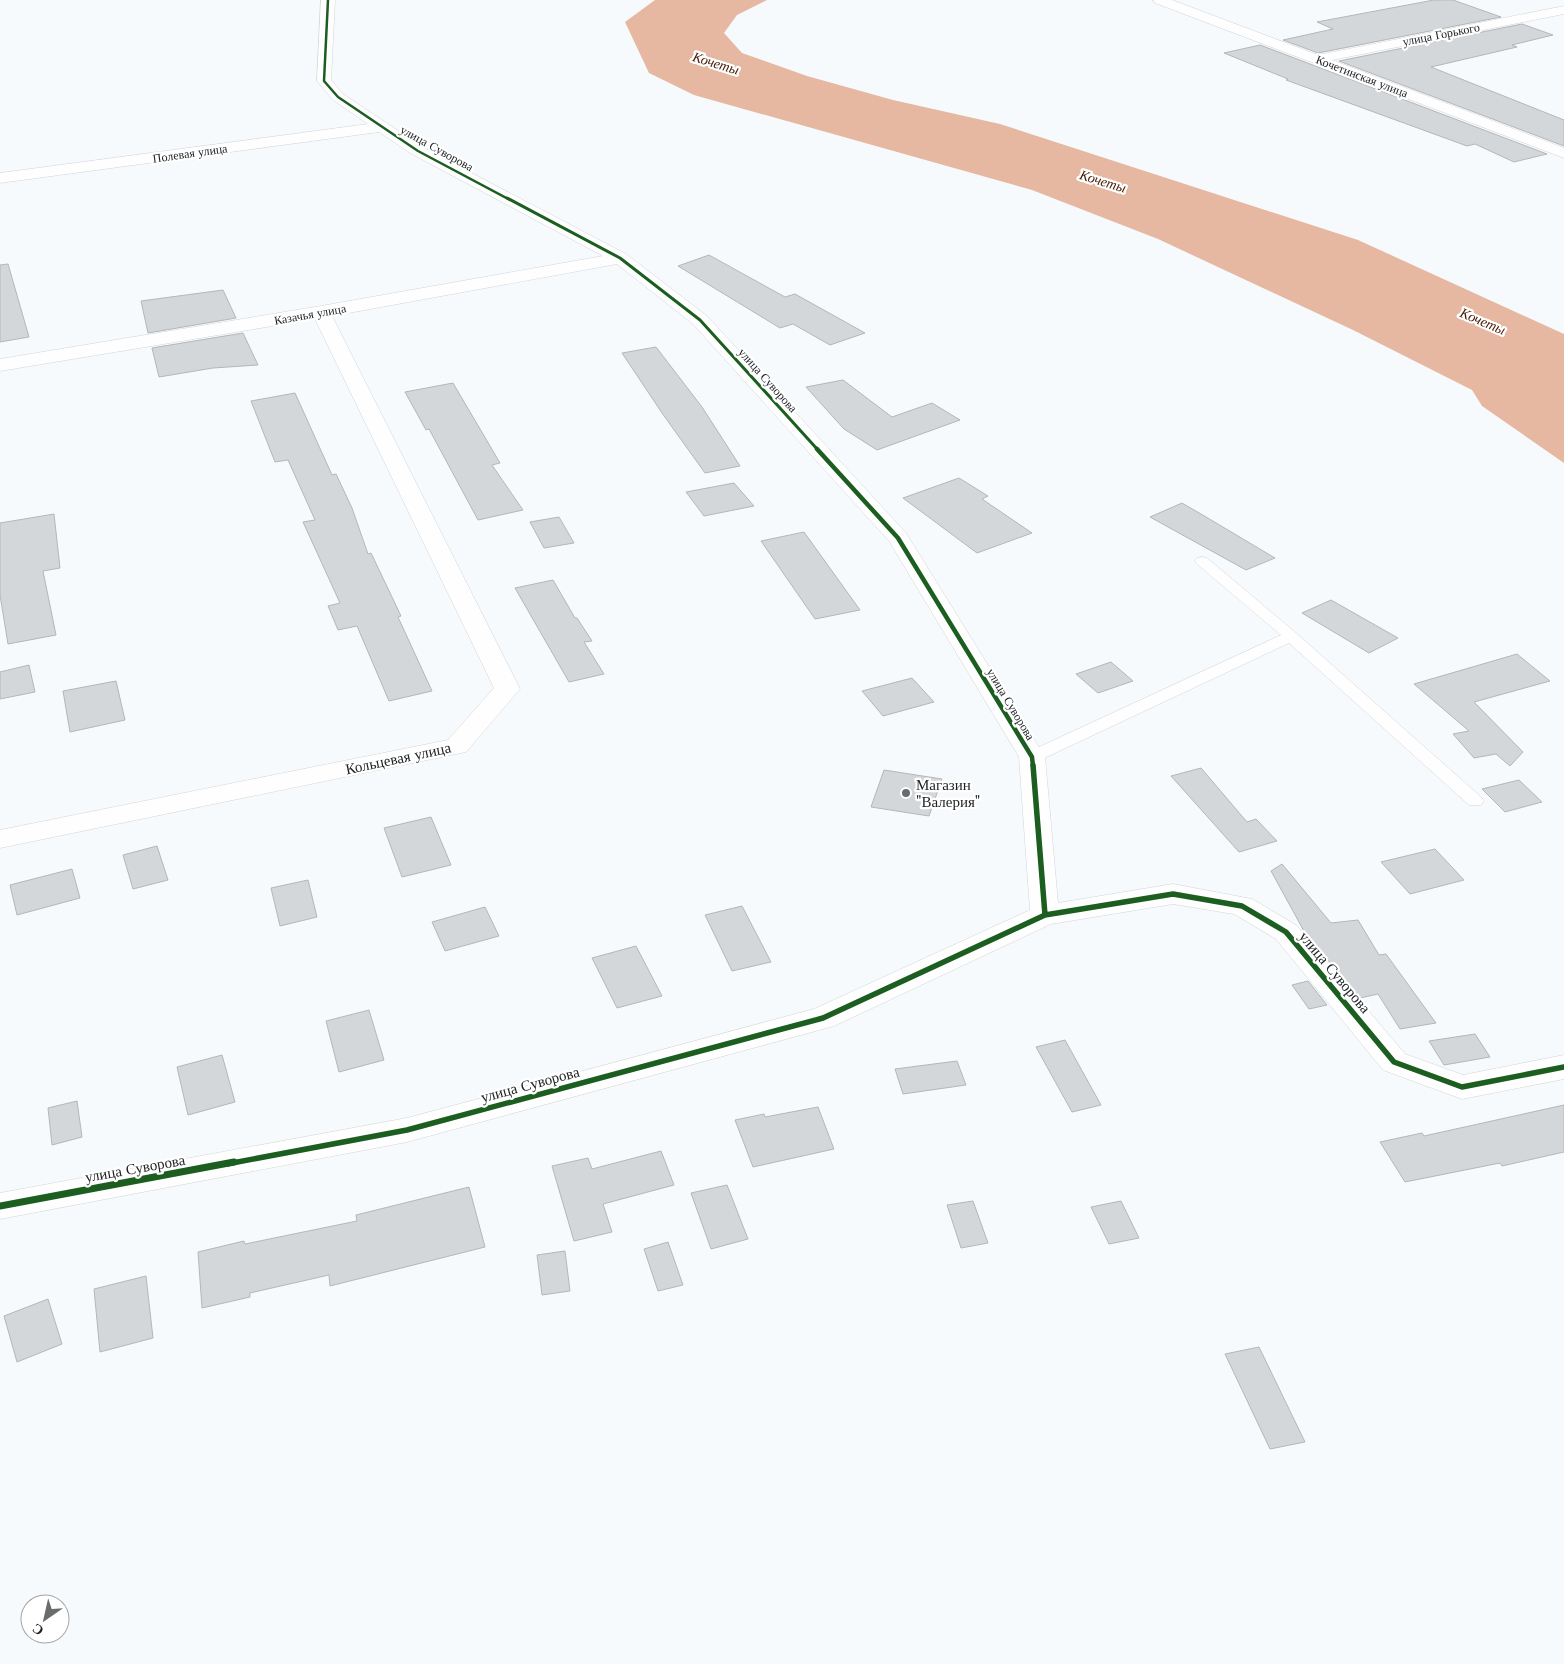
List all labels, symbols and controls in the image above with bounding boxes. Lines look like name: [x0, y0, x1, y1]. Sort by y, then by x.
street label: улица Горького: [1401, 19, 1481, 49]
water label: Кочеты: [690, 47, 741, 79]
street label: Кочетинская улица: [1314, 52, 1411, 101]
street label: улица Суворова: [398, 122, 477, 175]
street label: Полевая улица: [152, 140, 229, 166]
water label: Кочеты: [1077, 165, 1128, 197]
street label: Казачья улица: [273, 300, 348, 328]
water label: Кочеты: [1457, 303, 1508, 339]
street label: улица Суворова: [735, 345, 801, 416]
street label: улица Суворова: [984, 665, 1039, 743]
street label: Кольцевая улица: [344, 737, 453, 778]
place label: Магазин "Валерия": [916, 775, 980, 811]
marker: Магазин "Валерия": [900, 787, 912, 799]
street label: улица Суворова: [1295, 927, 1375, 1017]
street label: улица Суворова: [479, 1062, 582, 1106]
street label: улица Суворова: [83, 1150, 187, 1186]
north arrow: [20, 1594, 70, 1644]
text: С: [29, 1619, 47, 1640]

